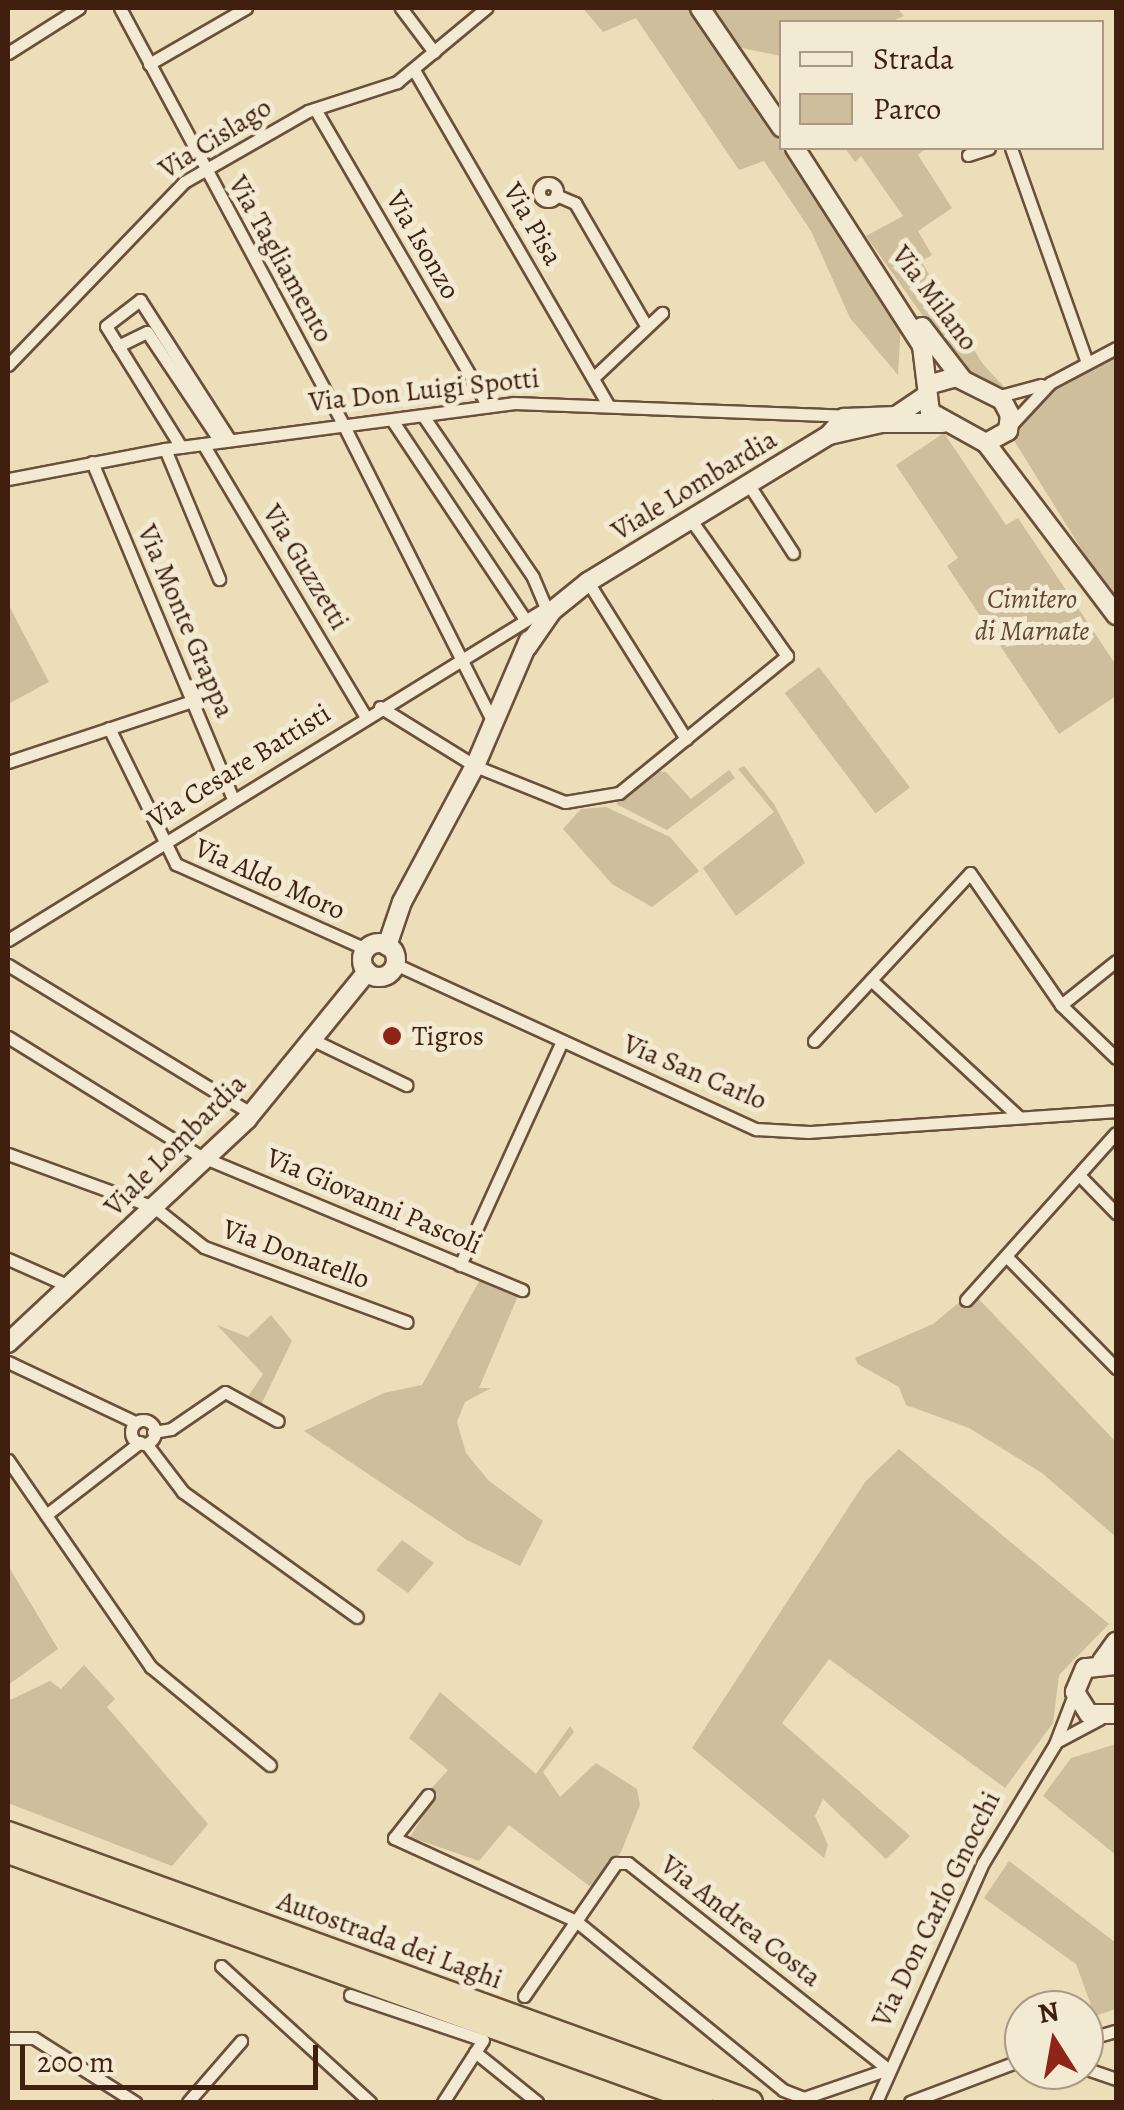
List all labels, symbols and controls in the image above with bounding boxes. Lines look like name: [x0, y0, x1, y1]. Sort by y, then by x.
legend: [779, 20, 1104, 150]
text: Strada: [873, 39, 954, 79]
text: Parco: [873, 89, 941, 129]
street label: Via Cislago: [152, 90, 278, 186]
street label: Via Tagliamento: [221, 170, 341, 348]
street label: Via Pisa: [496, 177, 570, 271]
street label: Via Isonzo: [379, 185, 467, 305]
street label: Via Milano: [885, 239, 985, 357]
street label: Via Don Luigi Spotti: [307, 361, 541, 419]
street label: Viale Lombardia: [605, 422, 783, 548]
street label: Via Guzzetti: [255, 498, 357, 636]
street label: Via Monte Grappa: [130, 519, 242, 723]
park label: Cimitero di Marnate: [975, 582, 1089, 648]
street label: Via Cesare Battisti: [141, 696, 337, 836]
street label: Via Aldo Moro: [190, 831, 350, 927]
place label: Tigros: [412, 1019, 484, 1053]
marker: Tigros: [381, 1025, 403, 1047]
street label: Via San Carlo: [618, 1027, 772, 1117]
street label: Viale Lombardia: [97, 1067, 253, 1223]
street label: Via Giovanni Pascoli: [261, 1141, 487, 1261]
street label: Via Donatello: [218, 1212, 374, 1296]
street label: Via Don Carlo Gnocchi: [864, 1786, 1008, 2032]
street label: Via Andrea Costa: [654, 1848, 828, 1994]
street label: Autostrada dei Laghi: [273, 1884, 507, 1996]
north arrow: [1004, 1990, 1104, 2090]
text: N: [1035, 1992, 1062, 2033]
scale bar: [25, 2025, 322, 2087]
text: 200 m: [37, 2042, 114, 2082]

